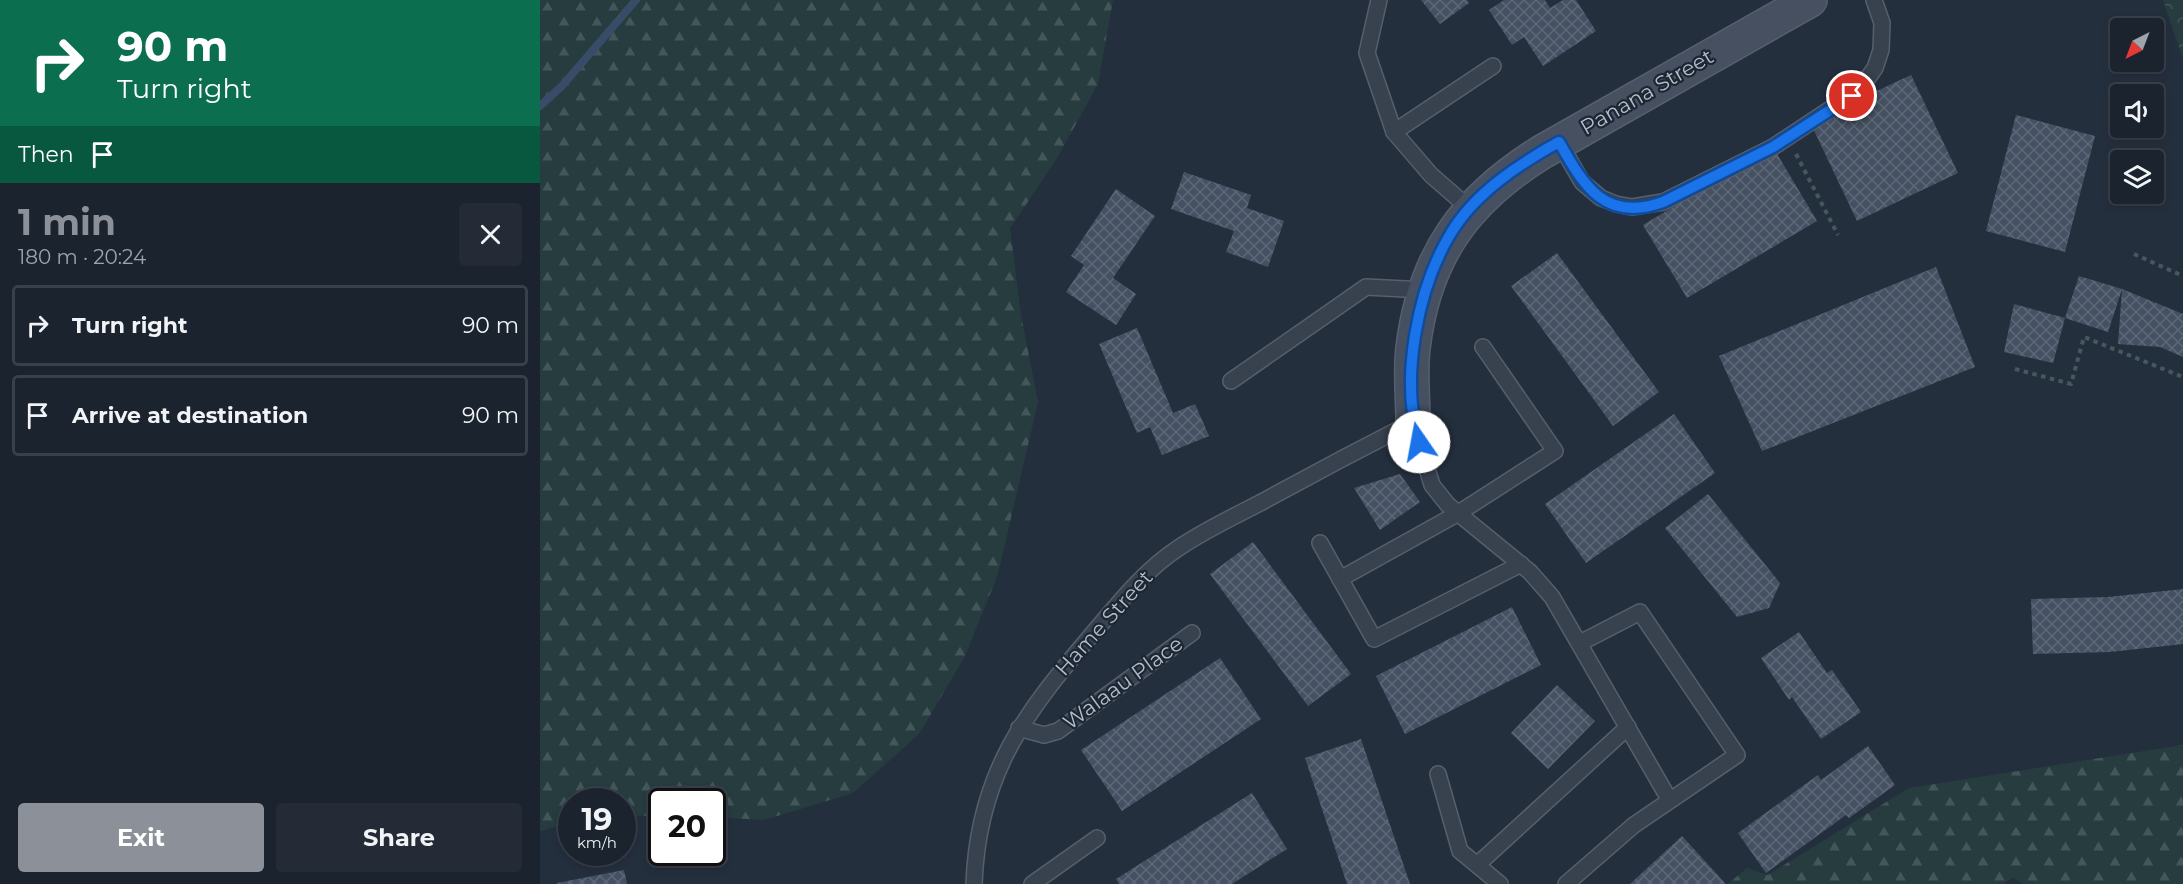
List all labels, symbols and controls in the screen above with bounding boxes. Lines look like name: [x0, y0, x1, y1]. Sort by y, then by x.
north arrow: [2110, 18, 2164, 72]
map controls: [2110, 18, 2164, 204]
text: 90 m: [117, 20, 228, 72]
icon: right: [18, 24, 96, 102]
street label: Panana Street: [1576, 43, 1718, 140]
pin: [1826, 70, 1877, 121]
text: Turn right: [117, 72, 252, 105]
icon: arrive: [1835, 79, 1868, 112]
button: sound: [2110, 84, 2164, 138]
icon: arrive: [86, 138, 119, 171]
text: Then: [18, 141, 74, 168]
button: layers: [2110, 150, 2164, 204]
text: 1 min: [18, 200, 116, 244]
button: close: [459, 203, 522, 266]
text: 180 m · 20:24: [18, 245, 146, 269]
icon: right: [21, 309, 54, 342]
text: Turn right: [72, 312, 187, 339]
text: 90 m: [462, 312, 519, 339]
icon: arrive: [21, 399, 54, 432]
text: Arrive at destination: [72, 402, 308, 429]
text: 90 m: [462, 402, 519, 429]
position arrow: [1387, 410, 1451, 474]
street label: Hame Street: [1050, 565, 1158, 681]
street label: Walaau Place: [1058, 631, 1188, 734]
speed limit sign: 20: [648, 788, 726, 866]
text: 19: [582, 801, 612, 838]
button: Exit: [18, 803, 264, 872]
button: Share: [276, 803, 522, 872]
text: km/h: [577, 833, 617, 852]

